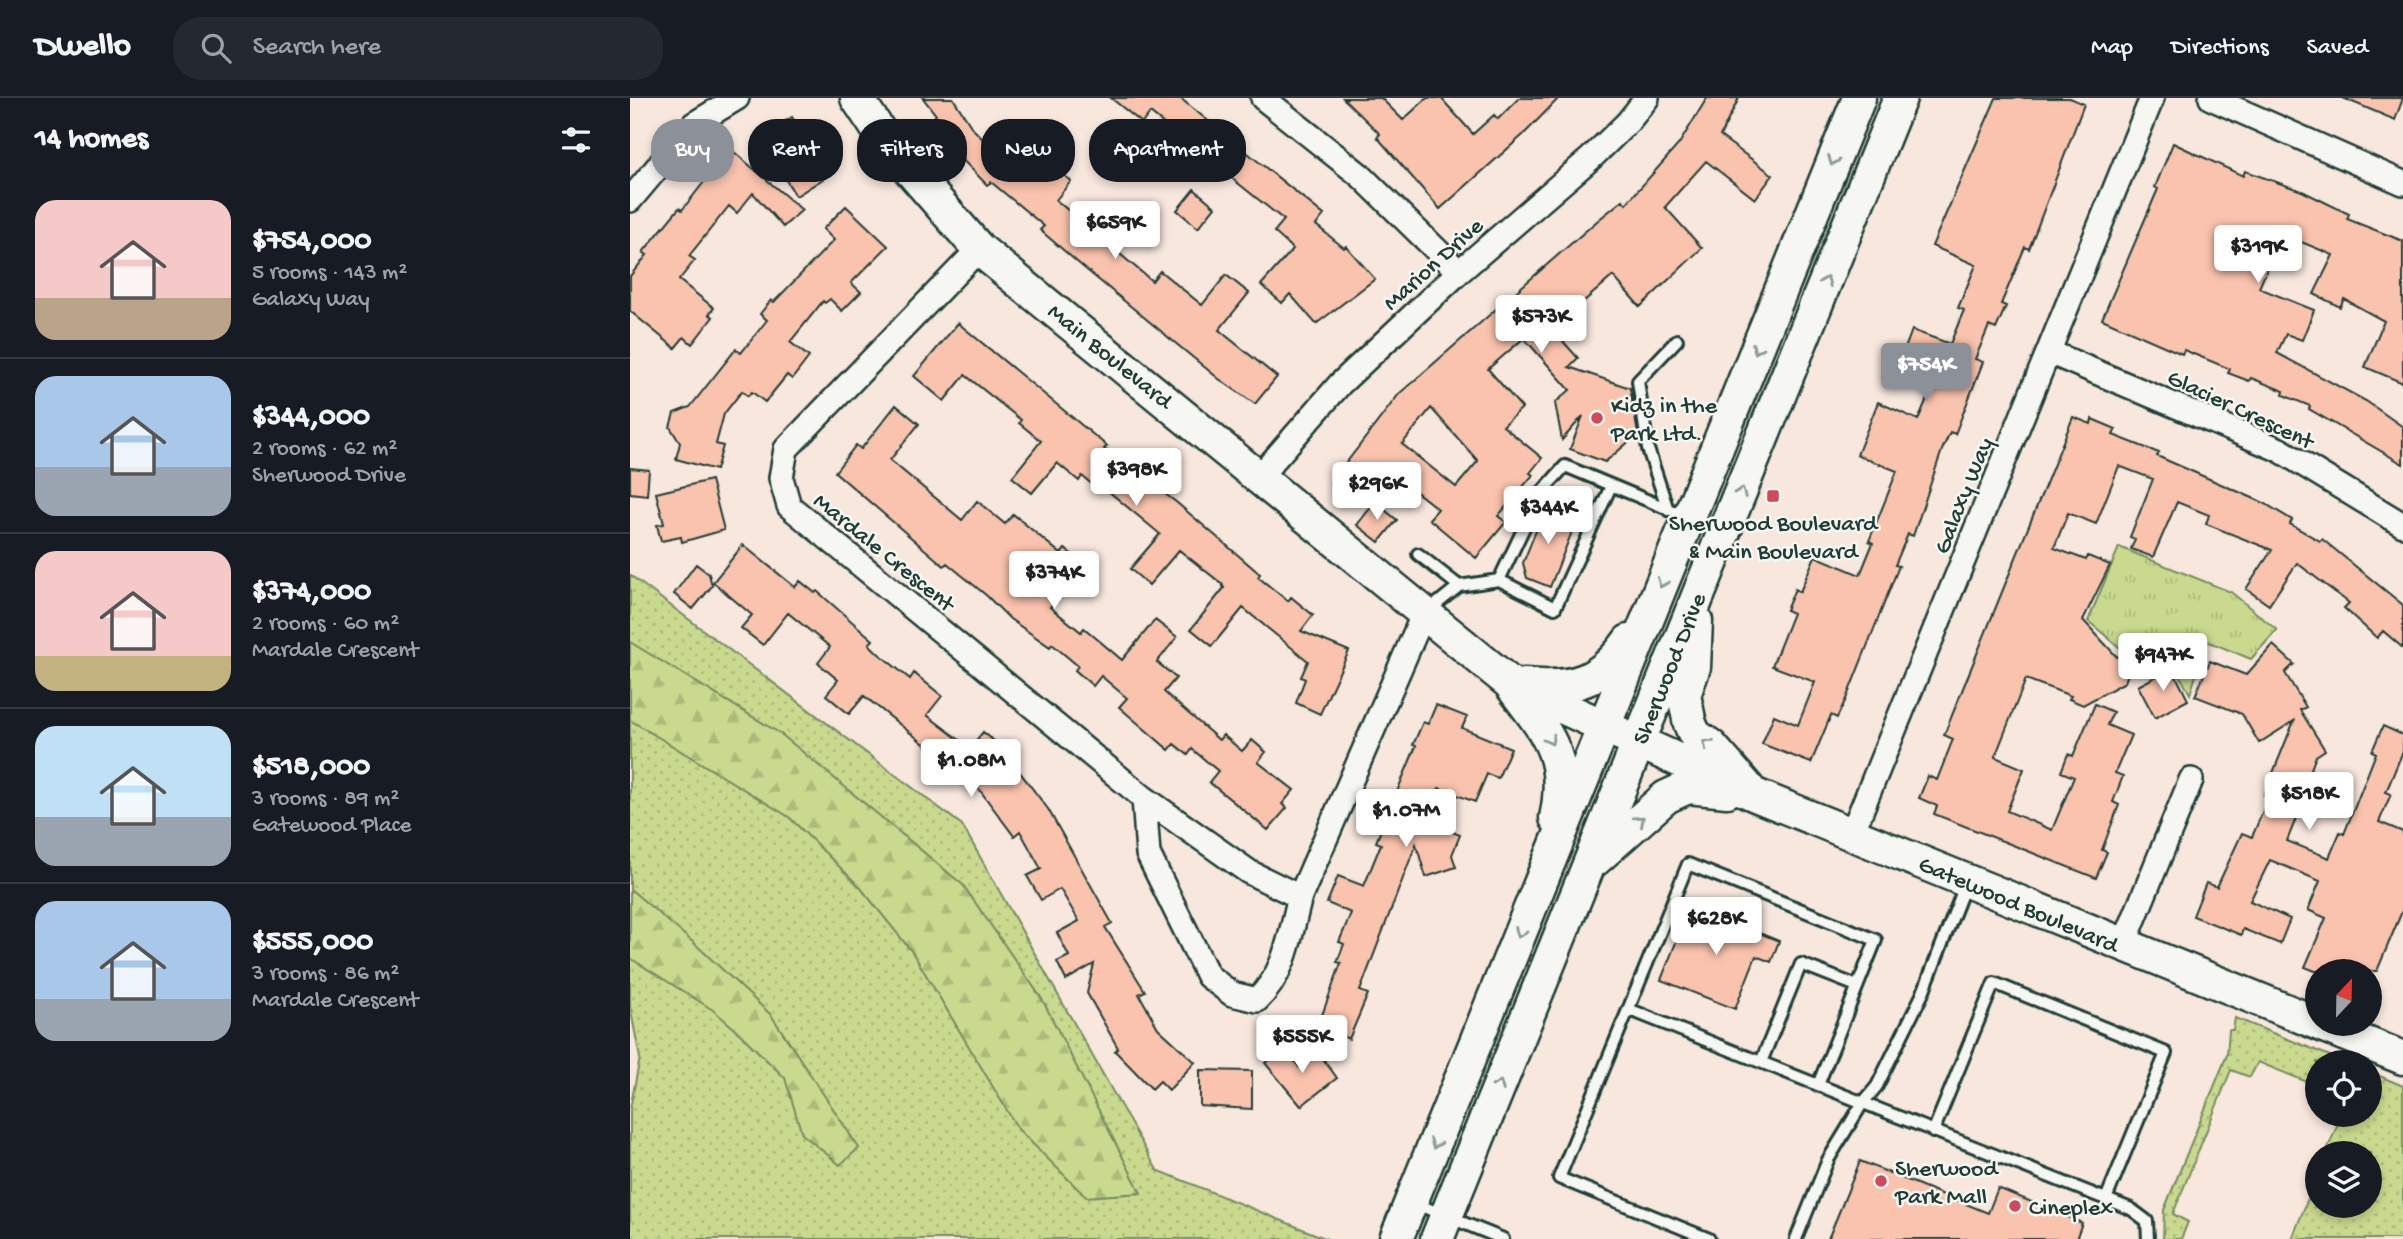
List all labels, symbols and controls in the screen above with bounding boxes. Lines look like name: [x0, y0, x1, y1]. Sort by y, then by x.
search box: [173, 17, 663, 80]
text: Dwello: [35, 29, 131, 67]
icon: search: [197, 29, 235, 67]
text: Search here: [253, 33, 381, 64]
text: Map: [2091, 34, 2133, 63]
text: Directions: [2171, 34, 2269, 63]
text: Saved: [2307, 34, 2368, 63]
chip: Buy: [651, 119, 734, 182]
chip: Rent: [748, 119, 843, 182]
chip: Filters: [857, 119, 967, 182]
chip: New: [981, 119, 1075, 182]
chip: Apartment: [1089, 119, 1246, 182]
icon: filters: [557, 121, 595, 159]
text: 14 homes: [35, 123, 148, 158]
one-way arrow: [1827, 154, 1841, 167]
pin: $659K: [1066, 202, 1164, 261]
text: $659K: [1086, 210, 1144, 237]
street label: Marion Drive: [1378, 212, 1491, 318]
text: $754,000: [252, 225, 372, 260]
pin: $319K: [2209, 226, 2307, 285]
icon: home: [91, 228, 175, 312]
text: $319K: [2230, 234, 2286, 261]
text: 5 rooms · 143 m²: [252, 260, 407, 287]
one-way arrow: [1818, 275, 1832, 287]
text: Galaxy Way: [252, 287, 370, 314]
pin: $573K: [1492, 296, 1590, 355]
street label: Main Boulevard: [1040, 299, 1179, 418]
text: $573K: [1512, 304, 1571, 331]
one-way arrow: [1751, 343, 1765, 355]
pin: $754K: [1877, 344, 1975, 403]
text: $754K: [1897, 352, 1955, 379]
street label: Glacier Crescent: [2162, 365, 2319, 459]
place label: Kidz in the Park Ltd.: [1610, 393, 1718, 450]
text: $344,000: [252, 401, 370, 436]
icon: home: [91, 404, 175, 488]
marker: Kidz in the Park Ltd.: [1589, 410, 1605, 426]
street label: Galaxy Way: [1929, 434, 2002, 559]
text: 2 rooms · 62 m²: [252, 436, 397, 463]
pin: $398K: [1087, 448, 1185, 508]
text: $398K: [1106, 457, 1166, 484]
pin: $296K: [1328, 462, 1426, 522]
text: Sherwood Drive: [252, 463, 406, 490]
text: $296K: [1348, 471, 1406, 498]
pin: $344K: [1499, 486, 1597, 546]
one-way arrow: [1732, 486, 1746, 498]
street label: Mardale Crescent: [806, 488, 961, 621]
marker: Sherwood Boulevard & Main Boulevard: [1765, 488, 1781, 504]
text: $344K: [1520, 495, 1576, 522]
place label: Sherwood Boulevard & Main Boulevard: [1669, 511, 1879, 568]
pin: $374K: [1005, 552, 1103, 611]
text: $374K: [1025, 560, 1083, 587]
text: $374,000: [252, 576, 371, 611]
one-way arrow: [1656, 576, 1670, 588]
icon: home: [91, 579, 175, 663]
street label: Sherwood Drive: [1628, 589, 1715, 749]
text: 2 rooms · 60 m²: [252, 611, 399, 638]
pin: $947K: [2114, 634, 2212, 693]
text: Mardale Crescent: [252, 638, 418, 665]
text: $947K: [2134, 642, 2192, 669]
one-way arrow: [1541, 732, 1555, 745]
pin: $1.08M: [914, 740, 1028, 799]
one-way arrow: [1702, 740, 1714, 753]
text: $1.08M: [937, 748, 1005, 775]
text: $518,000: [252, 751, 370, 786]
icon: home: [91, 754, 175, 838]
pin: $518K: [2260, 772, 2358, 832]
text: $518K: [2281, 781, 2337, 808]
text: 3 rooms · 89 m²: [252, 786, 399, 813]
pin: $1.07M: [1349, 790, 1463, 849]
text: $1.07M: [1372, 798, 1440, 825]
text: Gatewood Place: [252, 813, 411, 840]
one-way arrow: [1632, 816, 1645, 828]
street label: Gatewood Boulevard: [1913, 851, 2124, 962]
pin: $628K: [1667, 898, 1765, 957]
text: $628K: [1687, 906, 1745, 933]
text: $555,000: [252, 926, 373, 961]
one-way arrow: [1514, 926, 1528, 938]
icon: home: [91, 929, 175, 1013]
north arrow: [2305, 959, 2382, 1036]
map controls: [2305, 959, 2382, 1218]
text: 3 rooms · 86 m²: [252, 961, 399, 988]
text: Mardale Crescent: [252, 988, 418, 1015]
pin: $555K: [1253, 1016, 1351, 1075]
text: $555K: [1272, 1024, 1332, 1051]
button: locate: [2305, 1050, 2382, 1127]
one-way arrow: [1491, 1080, 1505, 1092]
one-way arrow: [1429, 1137, 1443, 1149]
button: layers: [2305, 1141, 2382, 1218]
place label: Sherwood Park Mall: [1894, 1156, 1999, 1213]
marker: Sherwood Park Mall: [1873, 1173, 1889, 1189]
place label: Cineplex: [2029, 1195, 2113, 1224]
marker: Cineplex: [2007, 1198, 2023, 1214]

